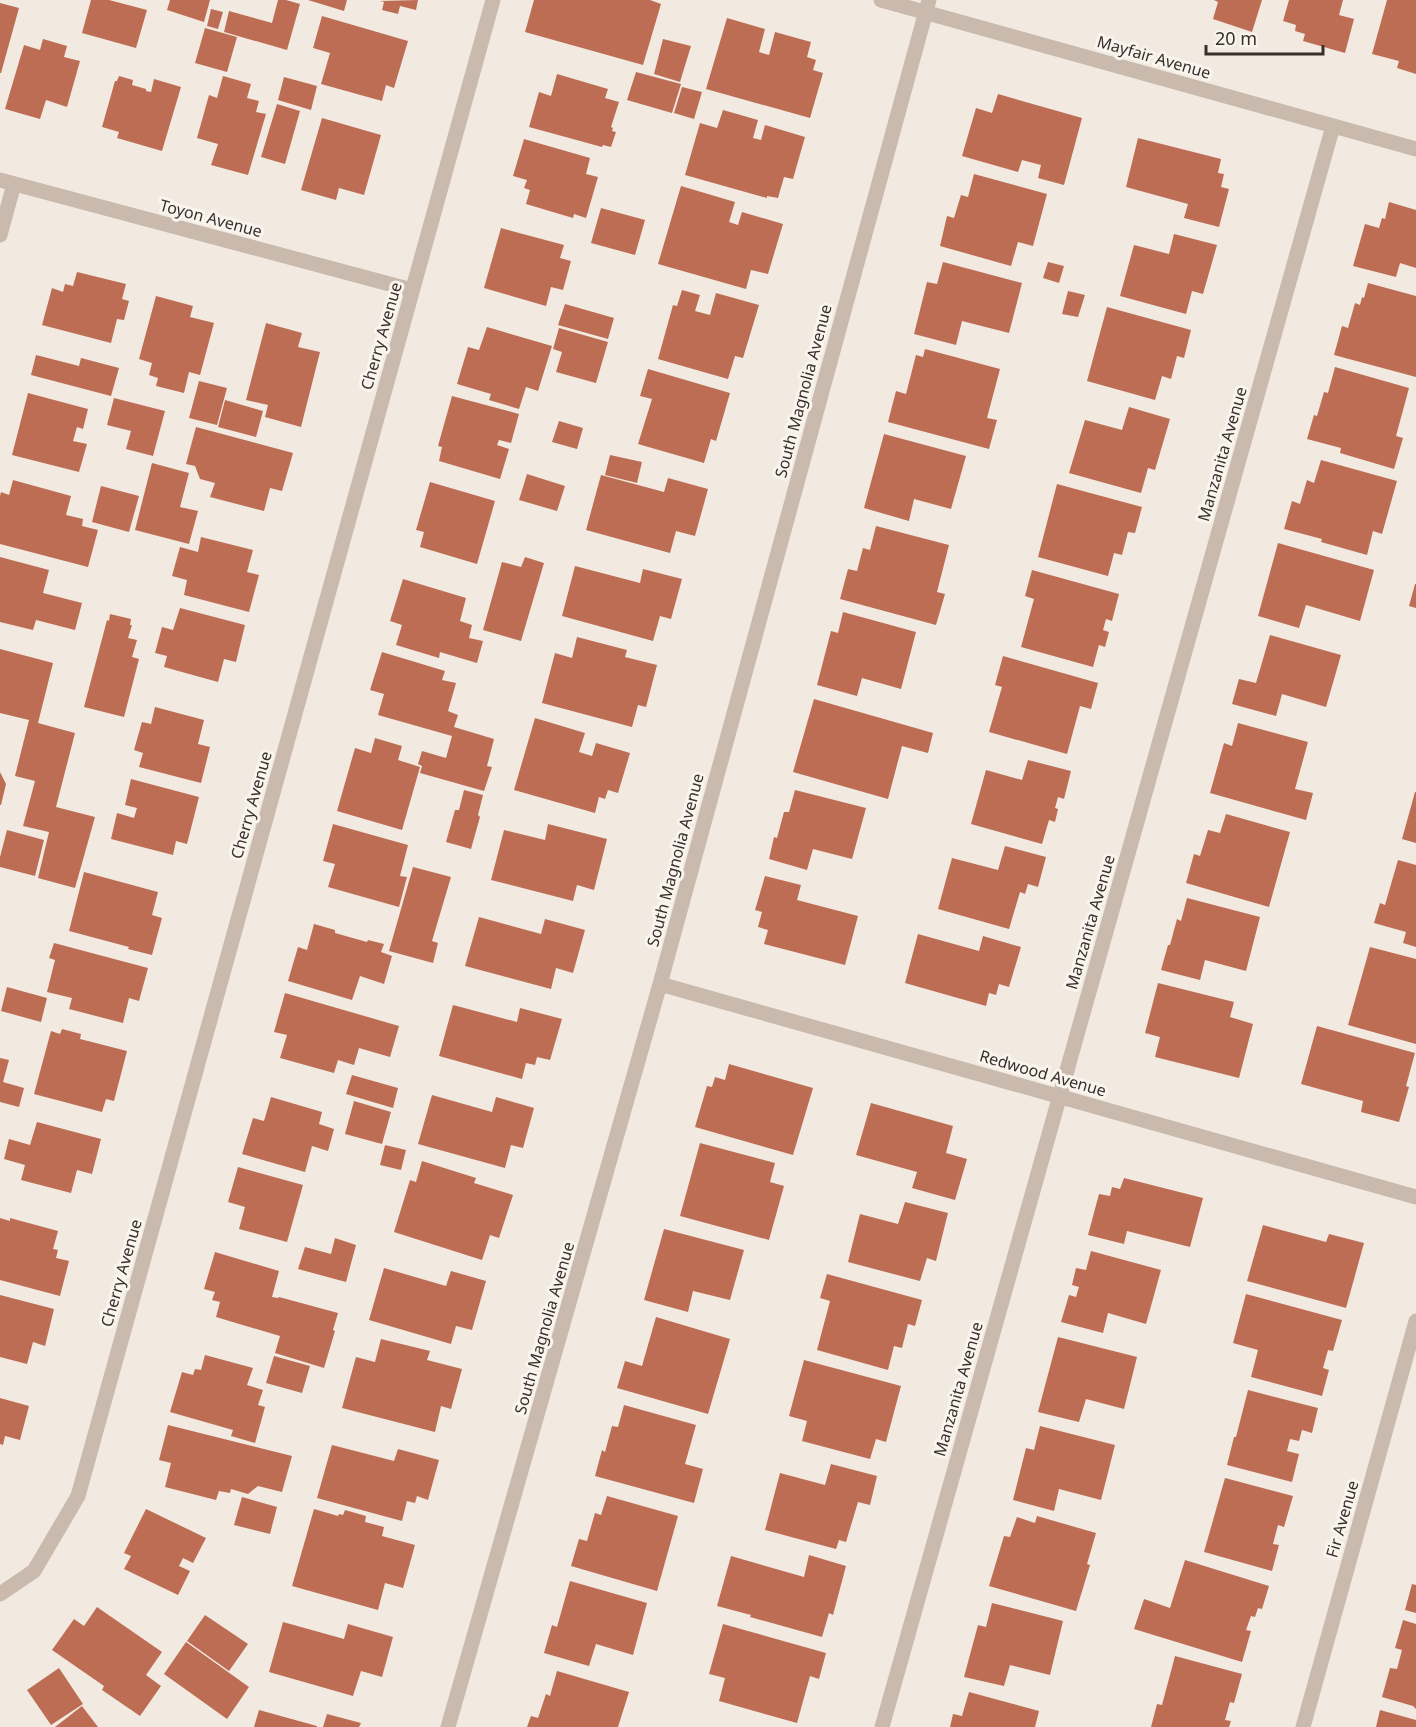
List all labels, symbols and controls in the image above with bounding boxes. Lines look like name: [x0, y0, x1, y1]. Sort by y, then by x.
scale bar: [1206, 18, 1323, 56]
text: 20 m: [1215, 26, 1257, 50]
street label: Mayfair Avenue: [1095, 30, 1213, 84]
street label: Toyon Avenue: [157, 194, 265, 242]
street label: Cherry Avenue: [355, 280, 407, 392]
street label: South Magnolia Avenue: [769, 302, 837, 480]
street label: Manzanita Avenue: [1192, 384, 1252, 524]
street label: Cherry Avenue: [225, 749, 277, 861]
street label: South Magnolia Avenue: [641, 771, 709, 949]
street label: Manzanita Avenue: [1060, 852, 1120, 992]
street label: Redwood Avenue: [977, 1044, 1109, 1102]
street label: Cherry Avenue: [95, 1217, 147, 1329]
street label: South Magnolia Avenue: [509, 1239, 579, 1417]
street label: Manzanita Avenue: [928, 1319, 988, 1459]
street label: Fir Avenue: [1320, 1478, 1364, 1560]

